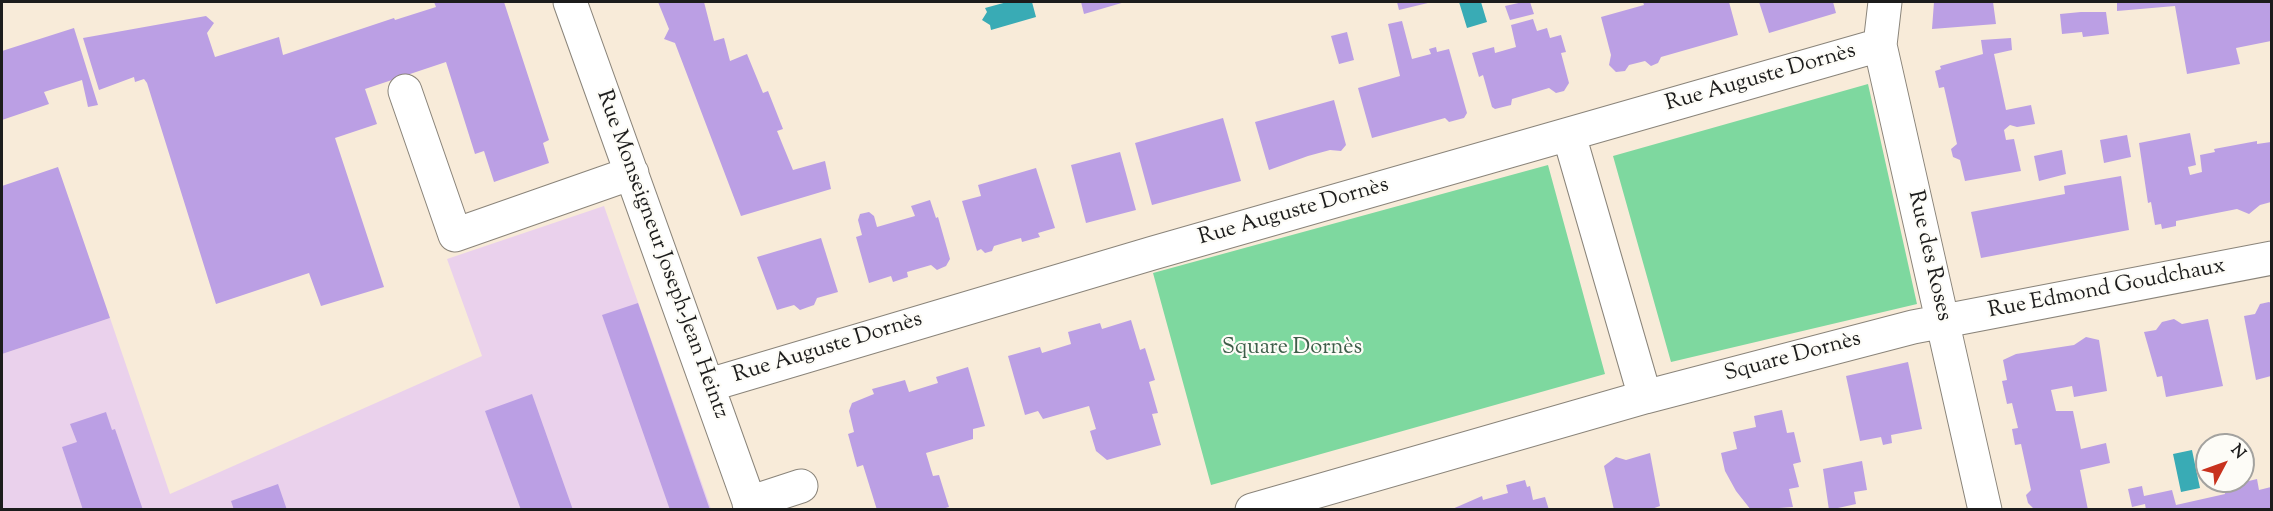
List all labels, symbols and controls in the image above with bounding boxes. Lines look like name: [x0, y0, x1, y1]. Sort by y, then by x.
street label: Rue Auguste Dornès: [1663, 39, 1859, 119]
street label: Rue Monseigneur Joseph-Jean Heintz: [589, 87, 733, 423]
street label: Rue Auguste Dornès: [1196, 173, 1392, 253]
street label: Rue des Roses: [1900, 188, 1956, 324]
street label: Rue Edmond Goudchaux: [1986, 254, 2228, 326]
street label: Rue Auguste Dornès: [730, 308, 926, 390]
street label: Square Dornès: [1722, 327, 1864, 389]
park label: Square Dornès: [1222, 336, 1362, 362]
north arrow: [2195, 433, 2255, 493]
text: N: [2225, 440, 2250, 465]

